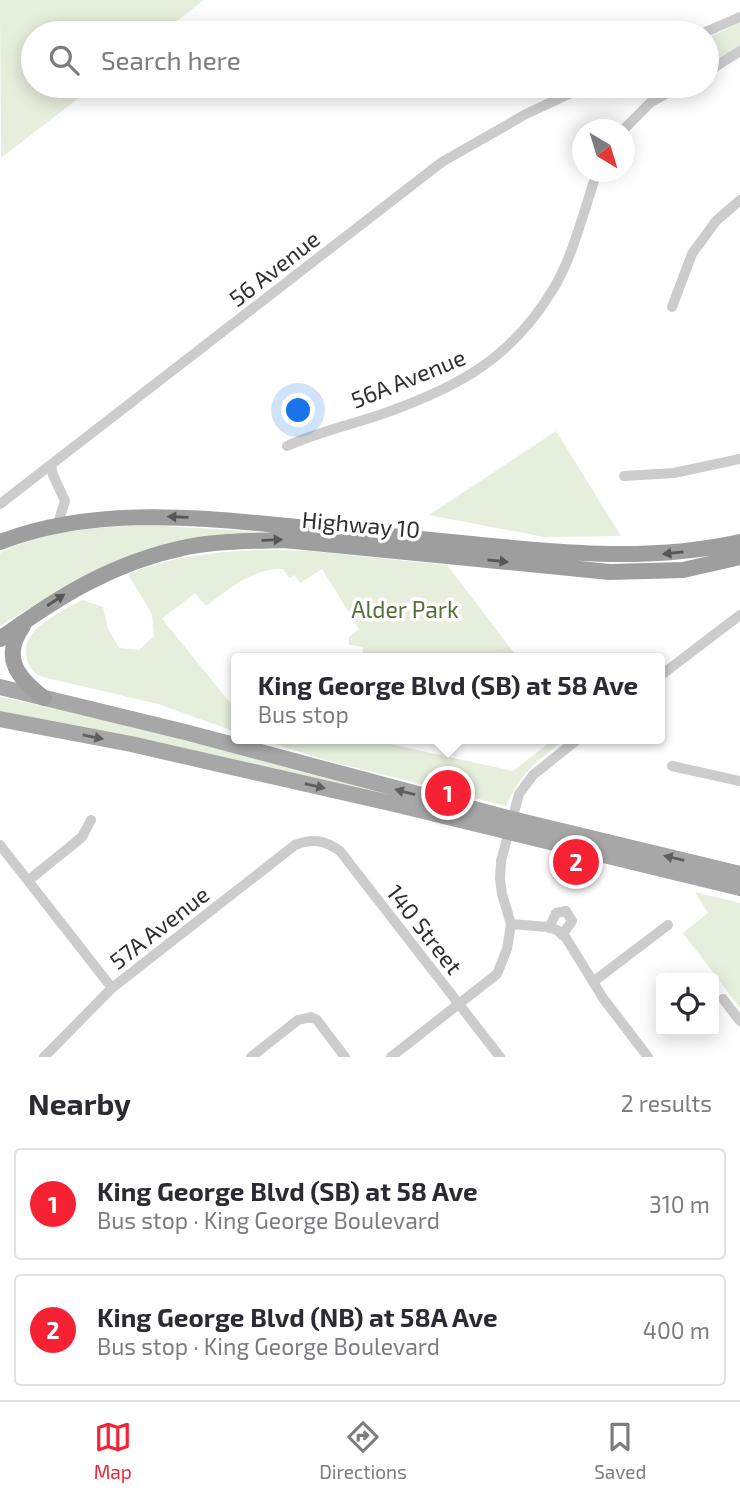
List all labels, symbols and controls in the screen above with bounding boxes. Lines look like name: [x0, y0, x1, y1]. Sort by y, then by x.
search box: [21, 21, 719, 98]
icon: search: [45, 41, 83, 79]
text: Search here: [101, 44, 241, 75]
north arrow: [572, 119, 635, 182]
street label: 56 Avenue: [223, 224, 325, 312]
street label: 56A Avenue: [347, 342, 469, 414]
your location: [281, 393, 315, 427]
street label: Highway 10: [301, 505, 421, 543]
one-way arrow: [166, 511, 188, 522]
one-way arrow: [261, 535, 283, 546]
one-way arrow: [661, 547, 683, 558]
one-way arrow: [488, 556, 510, 567]
one-way arrow: [47, 593, 65, 607]
park label: Alder Park: [351, 595, 459, 623]
popup: [231, 653, 665, 744]
text: King George Blvd (SB) at 58 Ave: [258, 669, 638, 700]
text: Bus stop: [258, 700, 349, 728]
one-way arrow: [82, 731, 104, 742]
pin: 1: [425, 767, 471, 819]
one-way arrow: [304, 781, 326, 792]
one-way arrow: [394, 786, 415, 796]
pin: 2: [553, 836, 599, 888]
one-way arrow: [663, 852, 685, 863]
street label: 57A Avenue: [104, 879, 214, 975]
street label: 140 Street: [381, 879, 469, 980]
map controls: [656, 973, 719, 1036]
button: locate: [656, 973, 719, 1036]
text: Nearby: [28, 1085, 131, 1121]
text: 2 results: [621, 1089, 712, 1117]
text: King George Blvd (SB) at 58 Ave: [97, 1175, 478, 1206]
text: 1: [48, 1190, 58, 1218]
text: 310 m: [649, 1190, 710, 1218]
text: Bus stop · King George Boulevard: [97, 1206, 440, 1234]
text: King George Blvd (NB) at 58A Ave: [97, 1301, 498, 1332]
text: 2: [46, 1316, 60, 1344]
text: 400 m: [643, 1316, 710, 1344]
text: Bus stop · King George Boulevard: [97, 1332, 440, 1360]
tab: Map: [94, 1418, 132, 1483]
tab: Directions: [319, 1418, 407, 1483]
tab: Saved: [594, 1418, 646, 1483]

